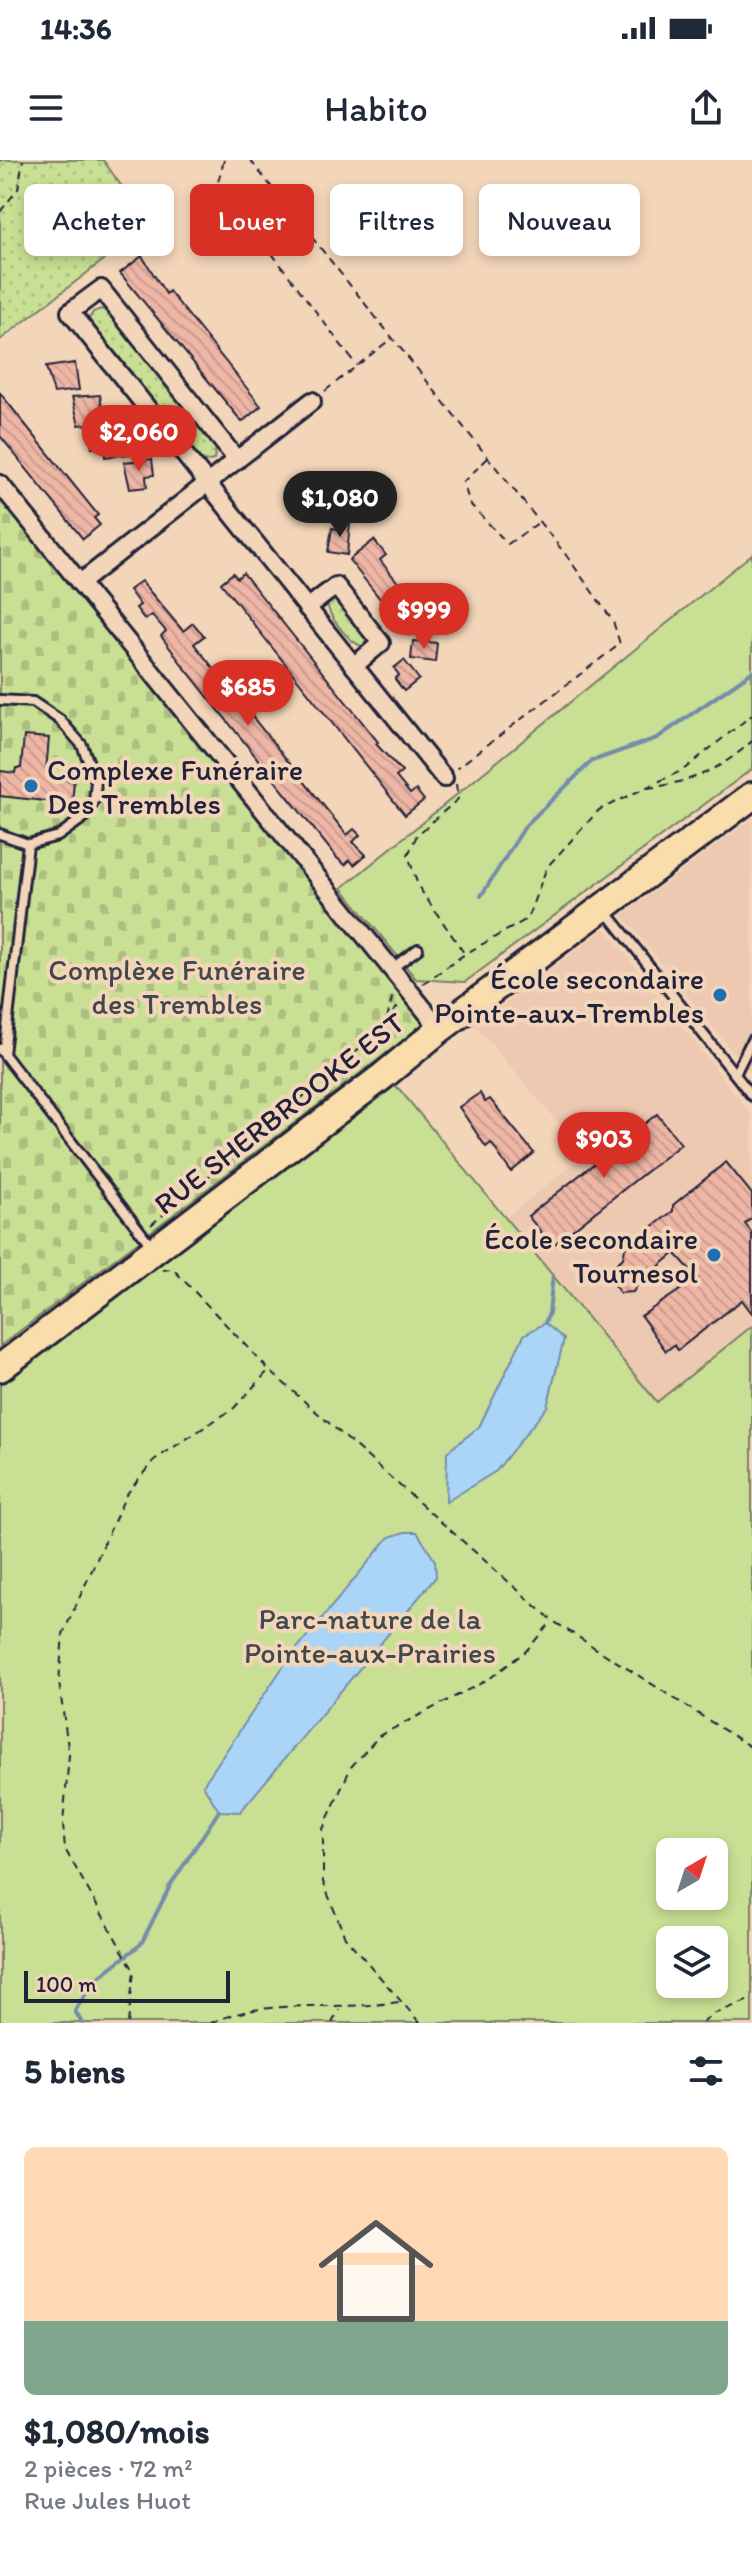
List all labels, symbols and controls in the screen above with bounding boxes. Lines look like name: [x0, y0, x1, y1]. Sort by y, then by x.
text: 14:36: [40, 10, 112, 47]
icon: menu: [24, 86, 68, 130]
icon: share: [684, 86, 728, 130]
text: Habito: [324, 87, 428, 130]
chip: Acheter: [24, 184, 174, 256]
chip: Louer: [190, 184, 314, 256]
chip: Filtres: [330, 184, 463, 256]
chip: Nouveau: [479, 184, 640, 256]
pin: $2,060: [74, 405, 204, 473]
text: $2,060: [100, 415, 178, 447]
pin: $1,080: [275, 471, 405, 539]
text: $1,080: [301, 481, 379, 513]
pin: $999: [377, 583, 471, 651]
text: $999: [397, 593, 451, 625]
pin: $685: [201, 660, 295, 728]
text: $685: [221, 670, 275, 702]
place label: Complexe Funéraire Des Trembles: [47, 751, 303, 822]
marker: Complexe Funéraire Des Trembles: [22, 777, 40, 795]
park label: Complèxe Funéraire des Trembles: [48, 951, 306, 1022]
place label: École secondaire Pointe-aux-Trembles: [434, 960, 704, 1031]
marker: École secondaire Pointe-aux-Trembles: [711, 986, 729, 1004]
street label: RUE SHERBROOKE EST: [146, 1004, 412, 1222]
pin: $903: [557, 1112, 651, 1180]
text: $903: [576, 1122, 632, 1154]
place label: École secondaire Tournesol: [484, 1220, 699, 1291]
marker: École secondaire Tournesol: [705, 1246, 723, 1264]
park label: Parc-nature de la Pointe-aux-Prairies: [244, 1600, 496, 1671]
north arrow: [656, 1838, 728, 1910]
map controls: [656, 1838, 728, 1998]
button: layers: [656, 1926, 728, 1998]
scale bar: [24, 1967, 230, 2003]
text: 100 m: [36, 1971, 97, 1998]
icon: filters: [684, 2049, 728, 2093]
text: 5 biens: [24, 2051, 125, 2092]
icon: home: [304, 2199, 448, 2343]
text: $1,080/mois: [24, 2411, 210, 2452]
text: 2 pièces · 72 m²: [24, 2452, 193, 2484]
text: Rue Jules Huot: [24, 2484, 191, 2516]

